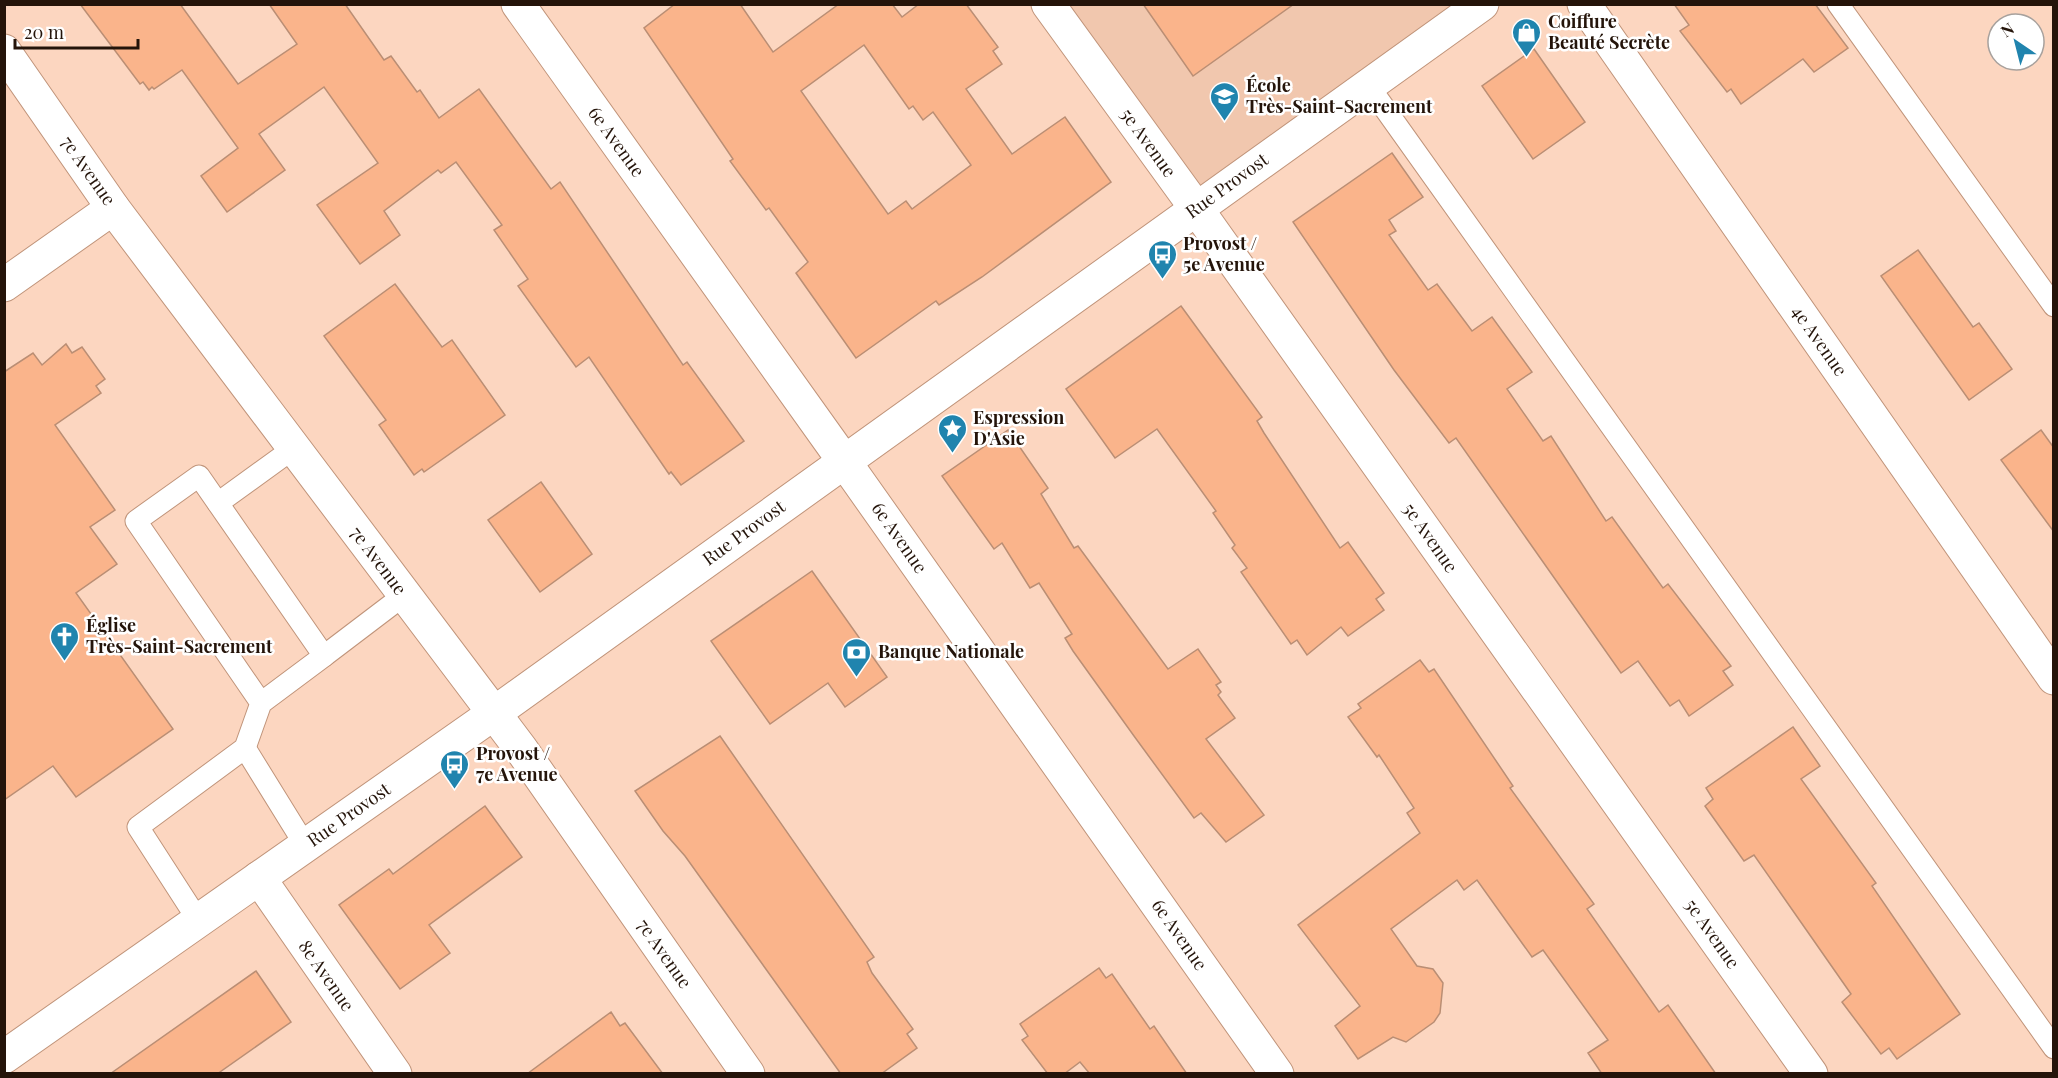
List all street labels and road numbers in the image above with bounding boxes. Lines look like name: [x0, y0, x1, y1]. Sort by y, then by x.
street label: 6e Avenue: [583, 101, 651, 182]
street label: 5e Avenue: [1116, 103, 1182, 182]
street label: 7e Avenue: [56, 131, 122, 210]
street label: Rue Provost: [1180, 147, 1273, 223]
street label: 4e Avenue: [1787, 300, 1853, 381]
street label: Rue Provost: [697, 494, 790, 570]
street label: 6e Avenue: [867, 497, 933, 578]
street label: 5e Avenue: [1398, 498, 1464, 577]
street label: 7e Avenue: [345, 521, 412, 599]
street label: Rue Provost: [302, 776, 395, 852]
street label: 6e Avenue: [1147, 894, 1213, 975]
street label: 5e Avenue: [1680, 894, 1746, 973]
street label: 7e Avenue: [632, 914, 698, 993]
street label: 8e Avenue: [294, 935, 360, 1016]

